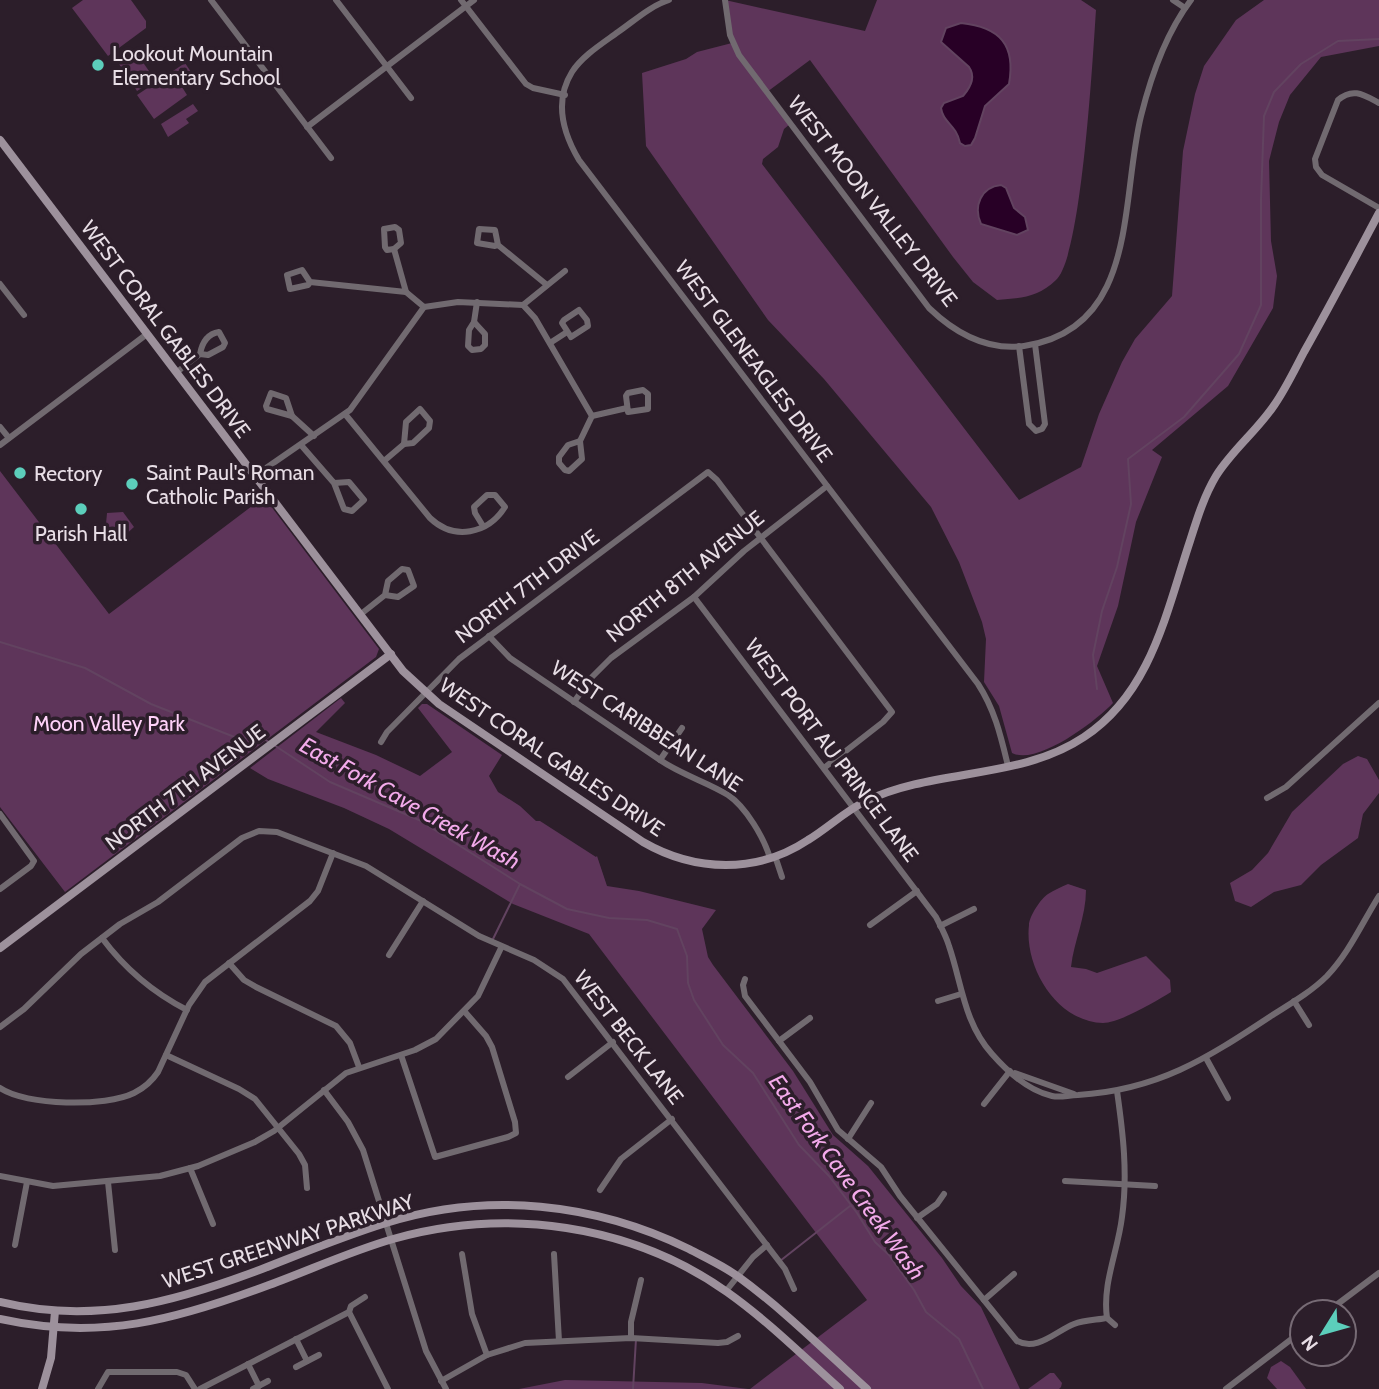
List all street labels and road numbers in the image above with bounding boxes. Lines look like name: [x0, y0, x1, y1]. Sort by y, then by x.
street label: WEST MOON VALLEY DRIVE: [783, 91, 963, 311]
street label: WEST CORAL GABLES DRIVE: [76, 215, 256, 443]
street label: WEST GLENEAGLES DRIVE: [670, 255, 838, 467]
street label: NORTH 8TH AVENUE: [601, 505, 769, 647]
street label: NORTH 7TH DRIVE: [450, 524, 604, 648]
street label: WEST PORT AU PRINCE LANE: [740, 634, 924, 866]
street label: WEST CARIBBEAN LANE: [547, 655, 747, 797]
street label: WEST CORAL GABLES DRIVE: [435, 672, 669, 842]
street label: NORTH 7TH AVENUE: [100, 719, 270, 855]
street label: WEST BECK LANE: [569, 965, 689, 1109]
street label: WEST GREENWAY PARKWAY: [159, 1188, 418, 1294]

